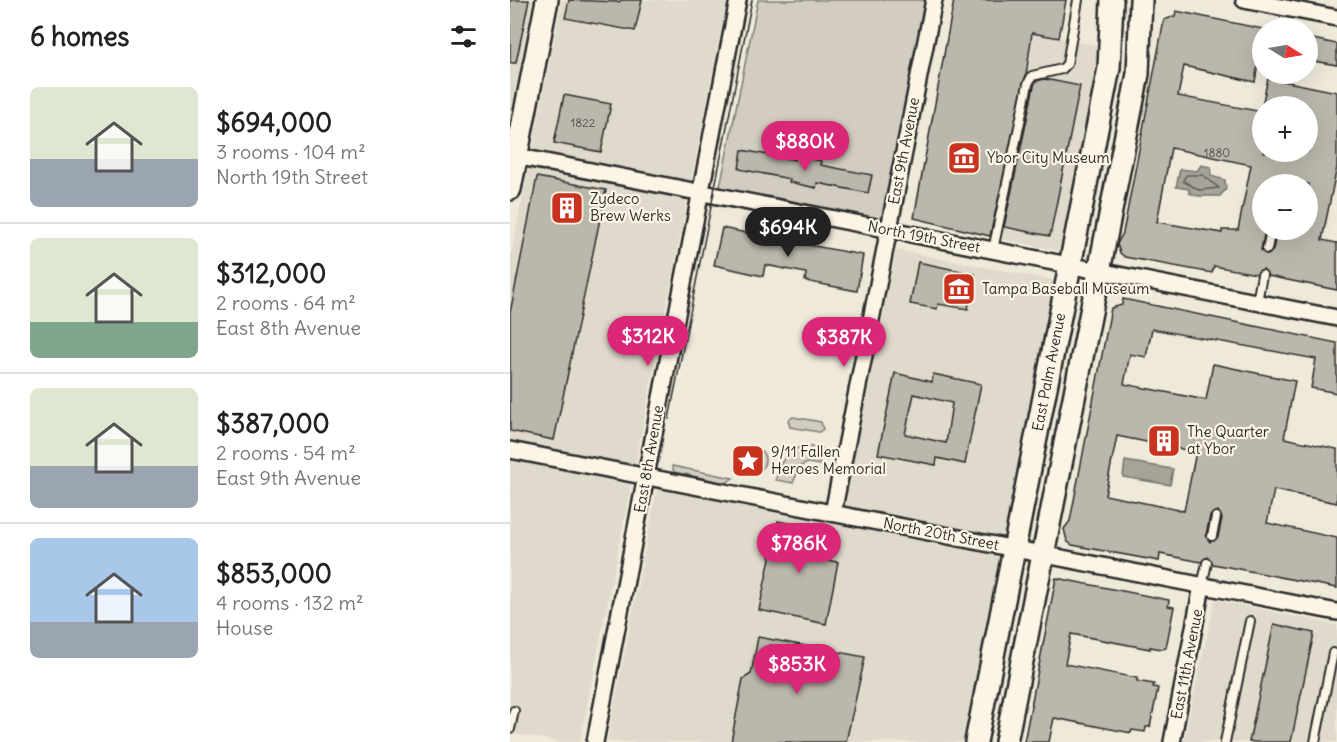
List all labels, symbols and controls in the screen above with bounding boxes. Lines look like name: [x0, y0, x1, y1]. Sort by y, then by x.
north arrow: [1252, 18, 1318, 84]
map controls: [1252, 18, 1318, 240]
text: 6 homes: [30, 20, 129, 53]
icon: filters: [447, 20, 480, 53]
street label: East 9th Avenue: [884, 96, 923, 206]
button: +: [1252, 96, 1318, 162]
text: $694,000: [216, 106, 332, 139]
icon: home: [78, 111, 150, 183]
house number: 1822: [571, 115, 596, 130]
pin: $880K: [763, 121, 847, 172]
text: $880K: [775, 128, 835, 153]
text: 3 rooms · 104 m²: [216, 139, 366, 164]
museum icon: Ybor City Museum: [946, 140, 982, 176]
house number: 1880: [1204, 145, 1230, 160]
place label: Ybor City Museum: [987, 148, 1110, 167]
text: North 19th Street: [216, 164, 368, 189]
button: −: [1252, 174, 1318, 240]
place label: Zydeco Brew Werks: [590, 189, 671, 225]
building icon: Zydeco Brew Werks: [549, 190, 585, 226]
pin: $694K: [746, 207, 830, 258]
text: $694K: [759, 214, 817, 239]
street label: North 19th Street: [866, 216, 982, 257]
text: $312,000: [216, 257, 326, 290]
icon: home: [78, 262, 150, 334]
museum icon: Tampa Baseball Museum: [941, 271, 977, 307]
place label: Tampa Baseball Museum: [982, 279, 1149, 298]
text: 2 rooms · 64 m²: [216, 290, 356, 315]
street label: East Palm Avenue: [1028, 311, 1069, 433]
text: East 8th Avenue: [216, 315, 361, 340]
pin: $312K: [606, 316, 690, 367]
pin: $387K: [802, 317, 886, 368]
text: $312K: [621, 323, 675, 348]
text: $387K: [816, 324, 872, 349]
street label: East 8th Avenue: [630, 404, 667, 514]
text: $387,000: [216, 407, 330, 440]
icon: home: [78, 412, 150, 484]
place label: The Quarter at Ybor: [1187, 422, 1269, 458]
building icon: The Quarter at Ybor: [1146, 423, 1182, 459]
text: 2 rooms · 54 m²: [216, 440, 356, 465]
place label: 9/11 Fallen Heroes Memorial: [771, 442, 886, 478]
place icon: 9/11 Fallen Heroes Memorial: [730, 443, 766, 479]
text: East 9th Avenue: [216, 465, 361, 490]
street label: North 20th Street: [882, 513, 1001, 554]
pin: $786K: [757, 523, 841, 574]
text: $786K: [771, 530, 827, 555]
text: $853,000: [216, 557, 332, 590]
icon: home: [78, 562, 150, 634]
text: 4 rooms · 132 m²: [216, 590, 363, 615]
street label: East 11th Avenue: [1166, 607, 1207, 721]
text: House: [216, 615, 273, 640]
pin: $853K: [755, 644, 839, 695]
text: $853K: [768, 651, 826, 676]

